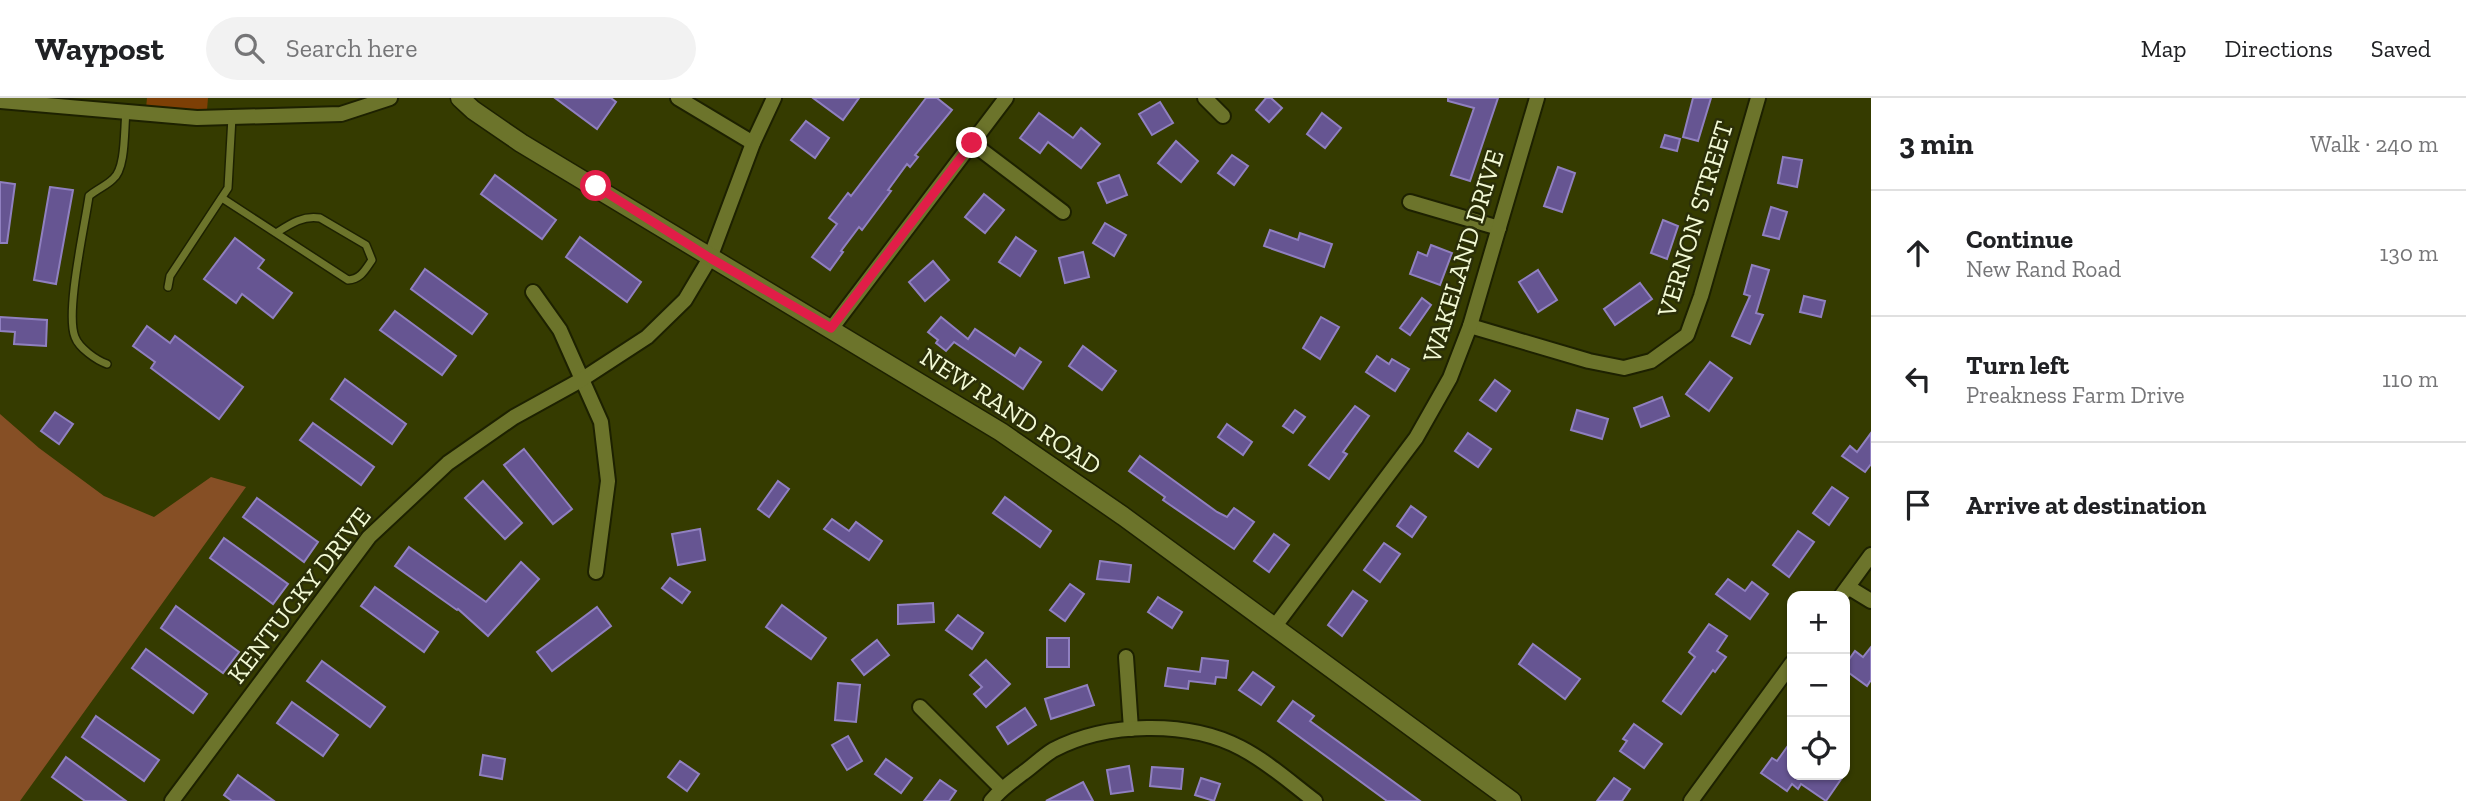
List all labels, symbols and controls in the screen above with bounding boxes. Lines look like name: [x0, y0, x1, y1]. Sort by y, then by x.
search box: [206, 17, 696, 80]
text: Waypost: [35, 29, 164, 68]
icon: search: [230, 29, 268, 67]
text: Search here: [286, 32, 418, 64]
text: Map: [2141, 34, 2187, 63]
text: Directions: [2225, 34, 2333, 63]
text: Saved: [2371, 34, 2431, 63]
street label: VERNON STREET: [1650, 117, 1740, 322]
text: 3 min: [1899, 126, 1974, 162]
route end: [956, 127, 987, 158]
text: Walk · 240 m: [2310, 130, 2438, 158]
street label: WAKELAND DRIVE: [1415, 146, 1511, 366]
route start: [580, 170, 611, 201]
text: Continue: [1966, 223, 2073, 255]
icon: ahead: [1899, 234, 1937, 272]
text: 130 m: [2380, 239, 2438, 267]
text: New Rand Road: [1966, 255, 2121, 283]
street label: NEW RAND ROAD: [914, 341, 1108, 481]
text: Turn left: [1966, 349, 2069, 381]
icon: left: [1899, 360, 1937, 398]
text: 110 m: [2382, 365, 2438, 393]
text: Preakness Farm Drive: [1966, 381, 2185, 409]
icon: arrive: [1899, 486, 1937, 524]
text: Arrive at destination: [1966, 489, 2206, 521]
street label: KENTUCKY DRIVE: [220, 501, 378, 689]
map controls: [1787, 591, 1850, 780]
button: +: [1787, 591, 1850, 654]
button: −: [1787, 654, 1850, 717]
button: locate: [1787, 717, 1850, 780]

